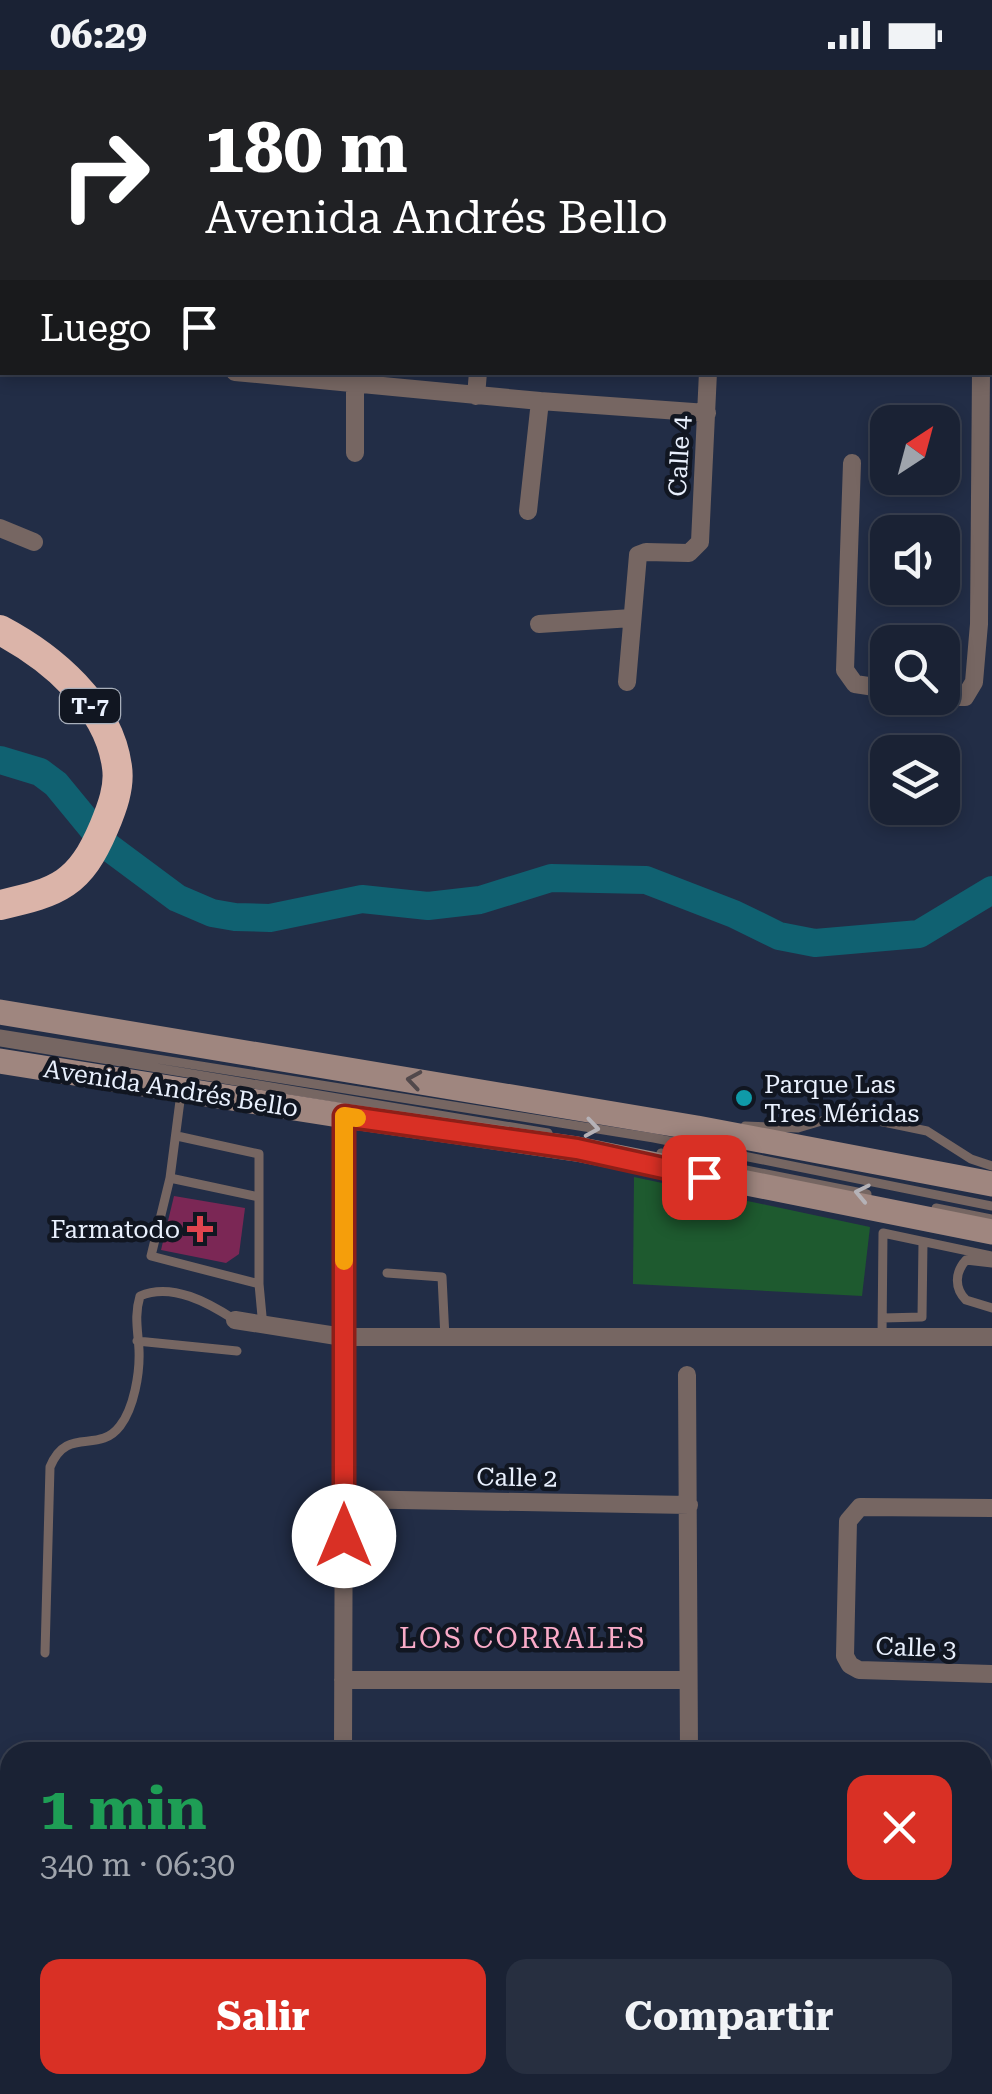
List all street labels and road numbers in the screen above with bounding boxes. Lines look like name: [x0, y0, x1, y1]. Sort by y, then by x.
street label: Calle 4: [663, 415, 696, 497]
road number: T-7: [60, 689, 120, 723]
street label: Avenida Andrés Bello: [42, 1054, 300, 1123]
street label: Calle 2: [476, 1462, 558, 1493]
street label: Calle 3: [875, 1632, 957, 1663]

